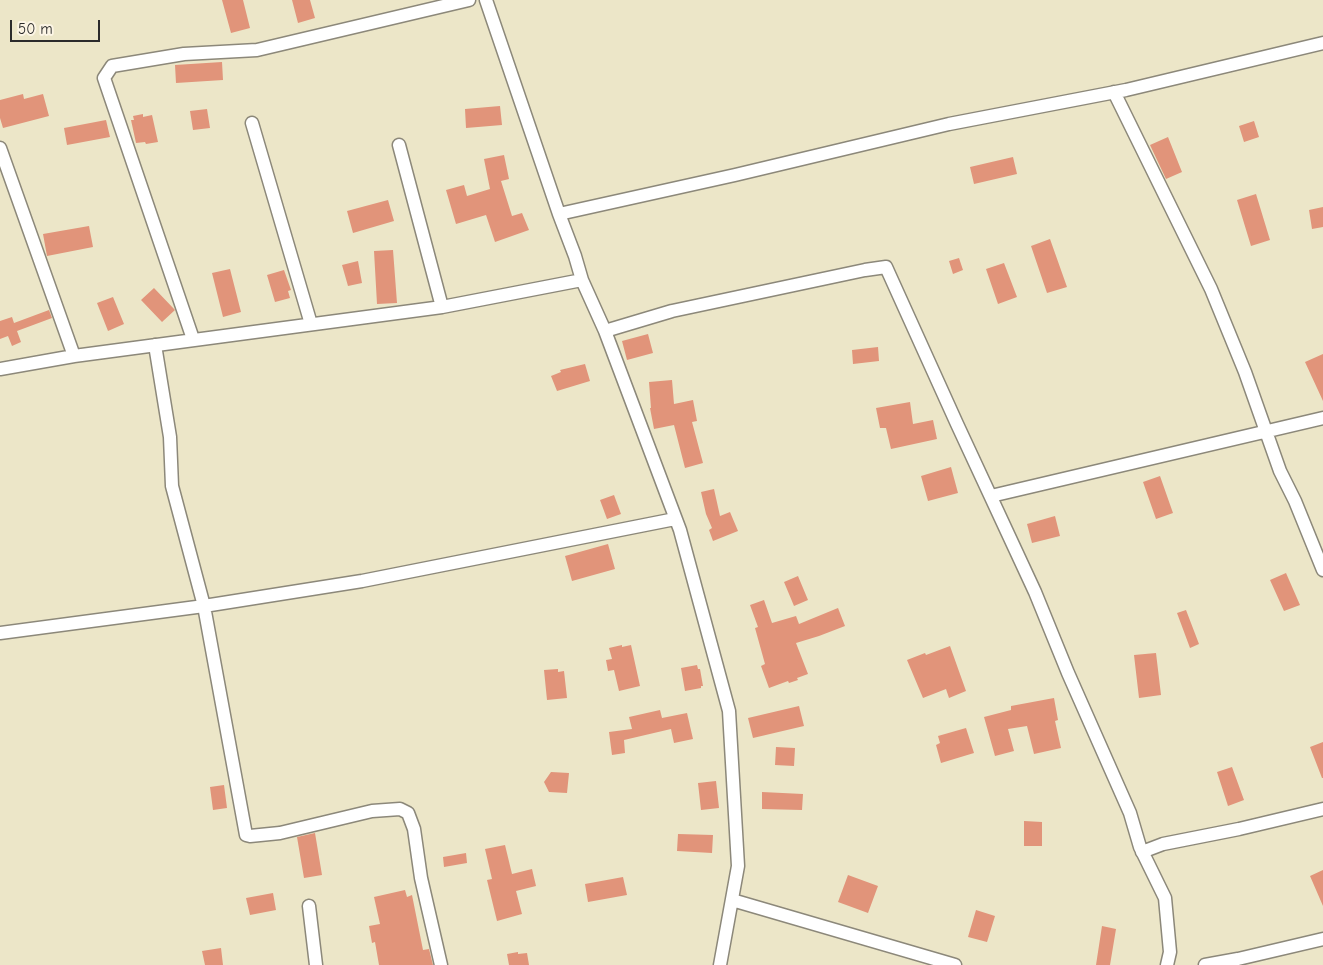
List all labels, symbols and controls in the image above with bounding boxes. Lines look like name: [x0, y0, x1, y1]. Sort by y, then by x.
scale bar: [12, 10, 102, 42]
text: 50 m: [18, 20, 53, 38]

